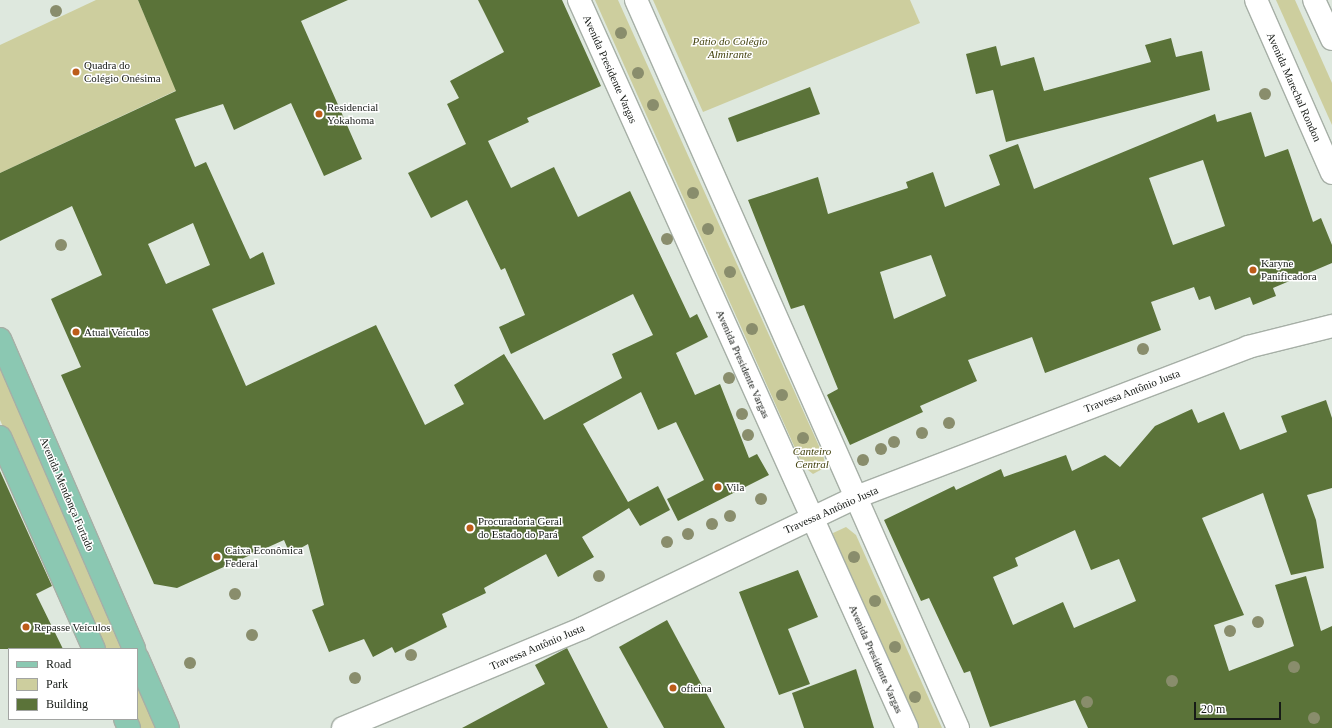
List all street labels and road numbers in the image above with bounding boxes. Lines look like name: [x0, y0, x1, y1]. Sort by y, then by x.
street label: Avenida Presidente Vargas: [580, 13, 640, 125]
street label: Avenida Marechal Rondon: [1264, 30, 1324, 144]
street label: Avenida Presidente Vargas: [713, 308, 773, 420]
street label: Travessa Antônio Justa: [1082, 367, 1182, 415]
street label: Avenida Mendonça Furtado: [37, 435, 97, 553]
street label: Travessa Antônio Justa: [782, 483, 880, 537]
street label: Avenida Presidente Vargas: [846, 603, 906, 715]
street label: Travessa Antônio Justa: [487, 621, 587, 673]

